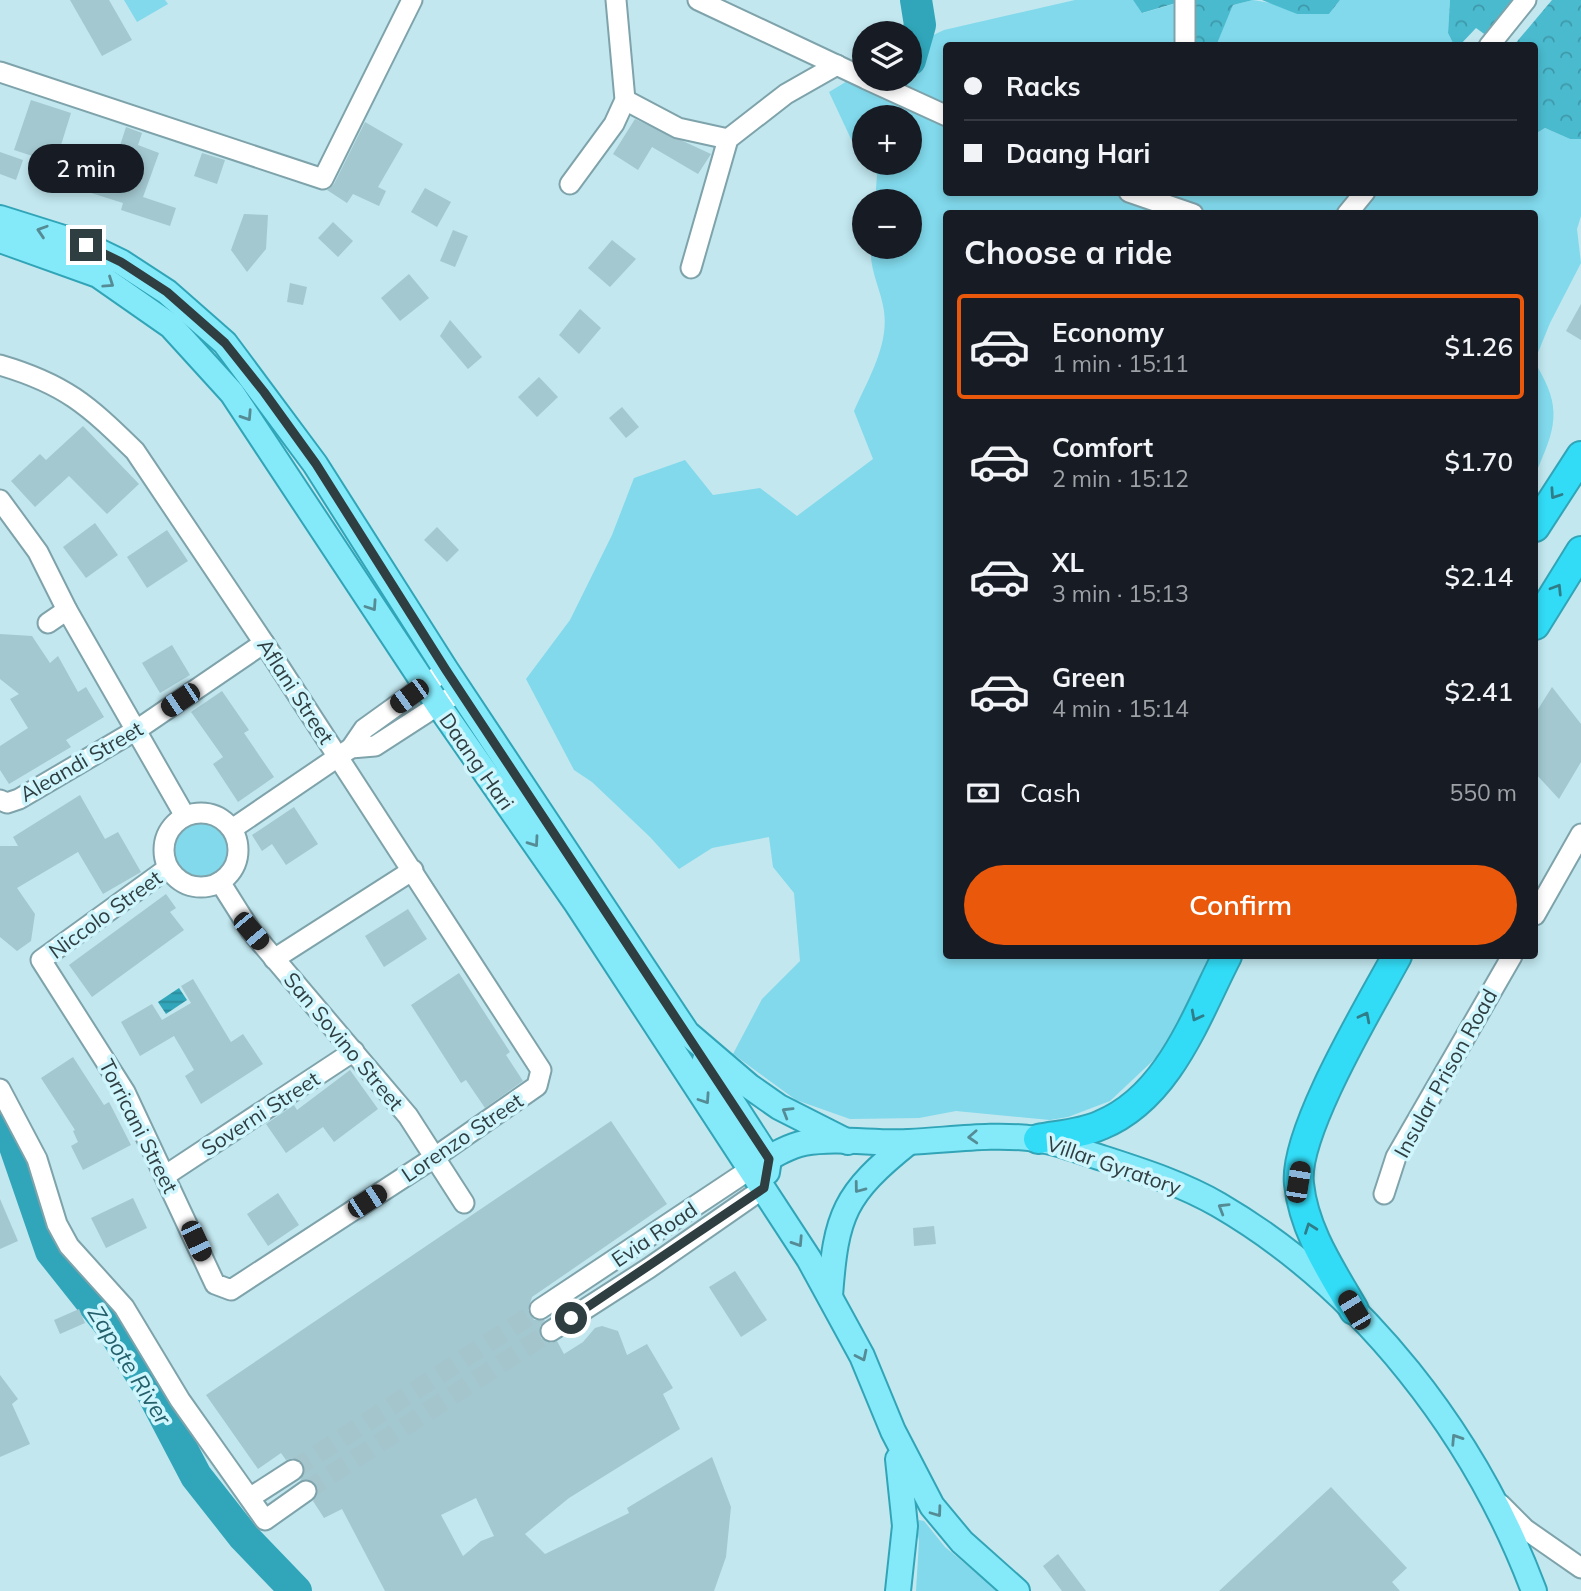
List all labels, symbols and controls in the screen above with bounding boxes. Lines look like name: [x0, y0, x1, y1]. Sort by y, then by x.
map controls: [852, 21, 922, 259]
button: layers: [852, 21, 922, 91]
text: Racks: [1006, 70, 1081, 103]
button: +: [852, 105, 922, 175]
text: Daang Hari: [1006, 137, 1150, 170]
callout: 2 min: [28, 144, 144, 192]
text: 2 min: [56, 154, 116, 183]
button: −: [852, 189, 922, 259]
one-way arrow: [37, 224, 49, 239]
route end: [70, 229, 102, 261]
text: Choose a ride: [964, 232, 1172, 272]
one-way arrow: [101, 275, 114, 287]
icon: car: [968, 315, 1031, 378]
text: Economy: [1052, 316, 1164, 349]
text: $1.26: [1444, 330, 1513, 363]
text: 1 min · 15:11: [1052, 349, 1189, 378]
one-way arrow: [238, 409, 251, 422]
icon: car: [968, 430, 1031, 493]
text: Comfort: [1052, 431, 1153, 464]
text: $1.70: [1444, 445, 1513, 478]
text: 2 min · 15:12: [1052, 464, 1189, 493]
one-way arrow: [1550, 487, 1563, 500]
icon: car: [968, 545, 1031, 608]
text: XL: [1052, 546, 1084, 579]
text: $2.14: [1444, 560, 1513, 593]
text: 3 min · 15:13: [1052, 579, 1189, 608]
one-way arrow: [1548, 583, 1561, 596]
one-way arrow: [364, 598, 376, 611]
street label: Aflani Street: [252, 633, 340, 749]
icon: car: [968, 660, 1031, 723]
text: Green: [1052, 661, 1125, 694]
car: [386, 675, 433, 717]
text: $2.41: [1444, 675, 1513, 708]
car: [157, 680, 204, 720]
text: 4 min · 15:14: [1052, 694, 1189, 723]
street label: Daang Hari: [434, 707, 520, 815]
street label: Aleandi Street: [15, 715, 147, 807]
icon: cash: [964, 774, 1002, 812]
text: Cash: [1020, 776, 1081, 809]
text: 550 m: [1449, 778, 1517, 807]
one-way arrow: [526, 834, 538, 847]
street label: Niccolo Street: [43, 864, 167, 964]
button: Confirm: [964, 865, 1517, 945]
car: [230, 908, 273, 954]
street label: San Sovino Street: [279, 967, 409, 1115]
street label: Insular Prison Road: [1388, 984, 1502, 1162]
one-way arrow: [1190, 1009, 1204, 1021]
one-way arrow: [1356, 1012, 1370, 1024]
street label: Torricani Street: [94, 1055, 184, 1197]
street label: Soverni Street: [196, 1065, 324, 1161]
street label: Lorenzo Street: [396, 1087, 528, 1187]
one-way arrow: [697, 1091, 710, 1104]
one-way arrow: [782, 1107, 795, 1120]
one-way arrow: [968, 1130, 979, 1145]
street label: Villar Gyratory: [1043, 1130, 1185, 1200]
car: [1285, 1160, 1312, 1204]
one-way arrow: [855, 1180, 868, 1192]
car: [344, 1181, 391, 1221]
street label: Evia Road: [606, 1196, 702, 1272]
one-way arrow: [1217, 1204, 1230, 1217]
car: [178, 1218, 215, 1264]
one-way arrow: [1304, 1223, 1318, 1235]
one-way arrow: [789, 1234, 802, 1247]
car: [1335, 1287, 1374, 1333]
water label: Zapote River: [82, 1300, 179, 1431]
route start: [555, 1302, 587, 1334]
one-way arrow: [853, 1349, 867, 1361]
one-way arrow: [1451, 1434, 1464, 1447]
one-way arrow: [929, 1504, 941, 1517]

